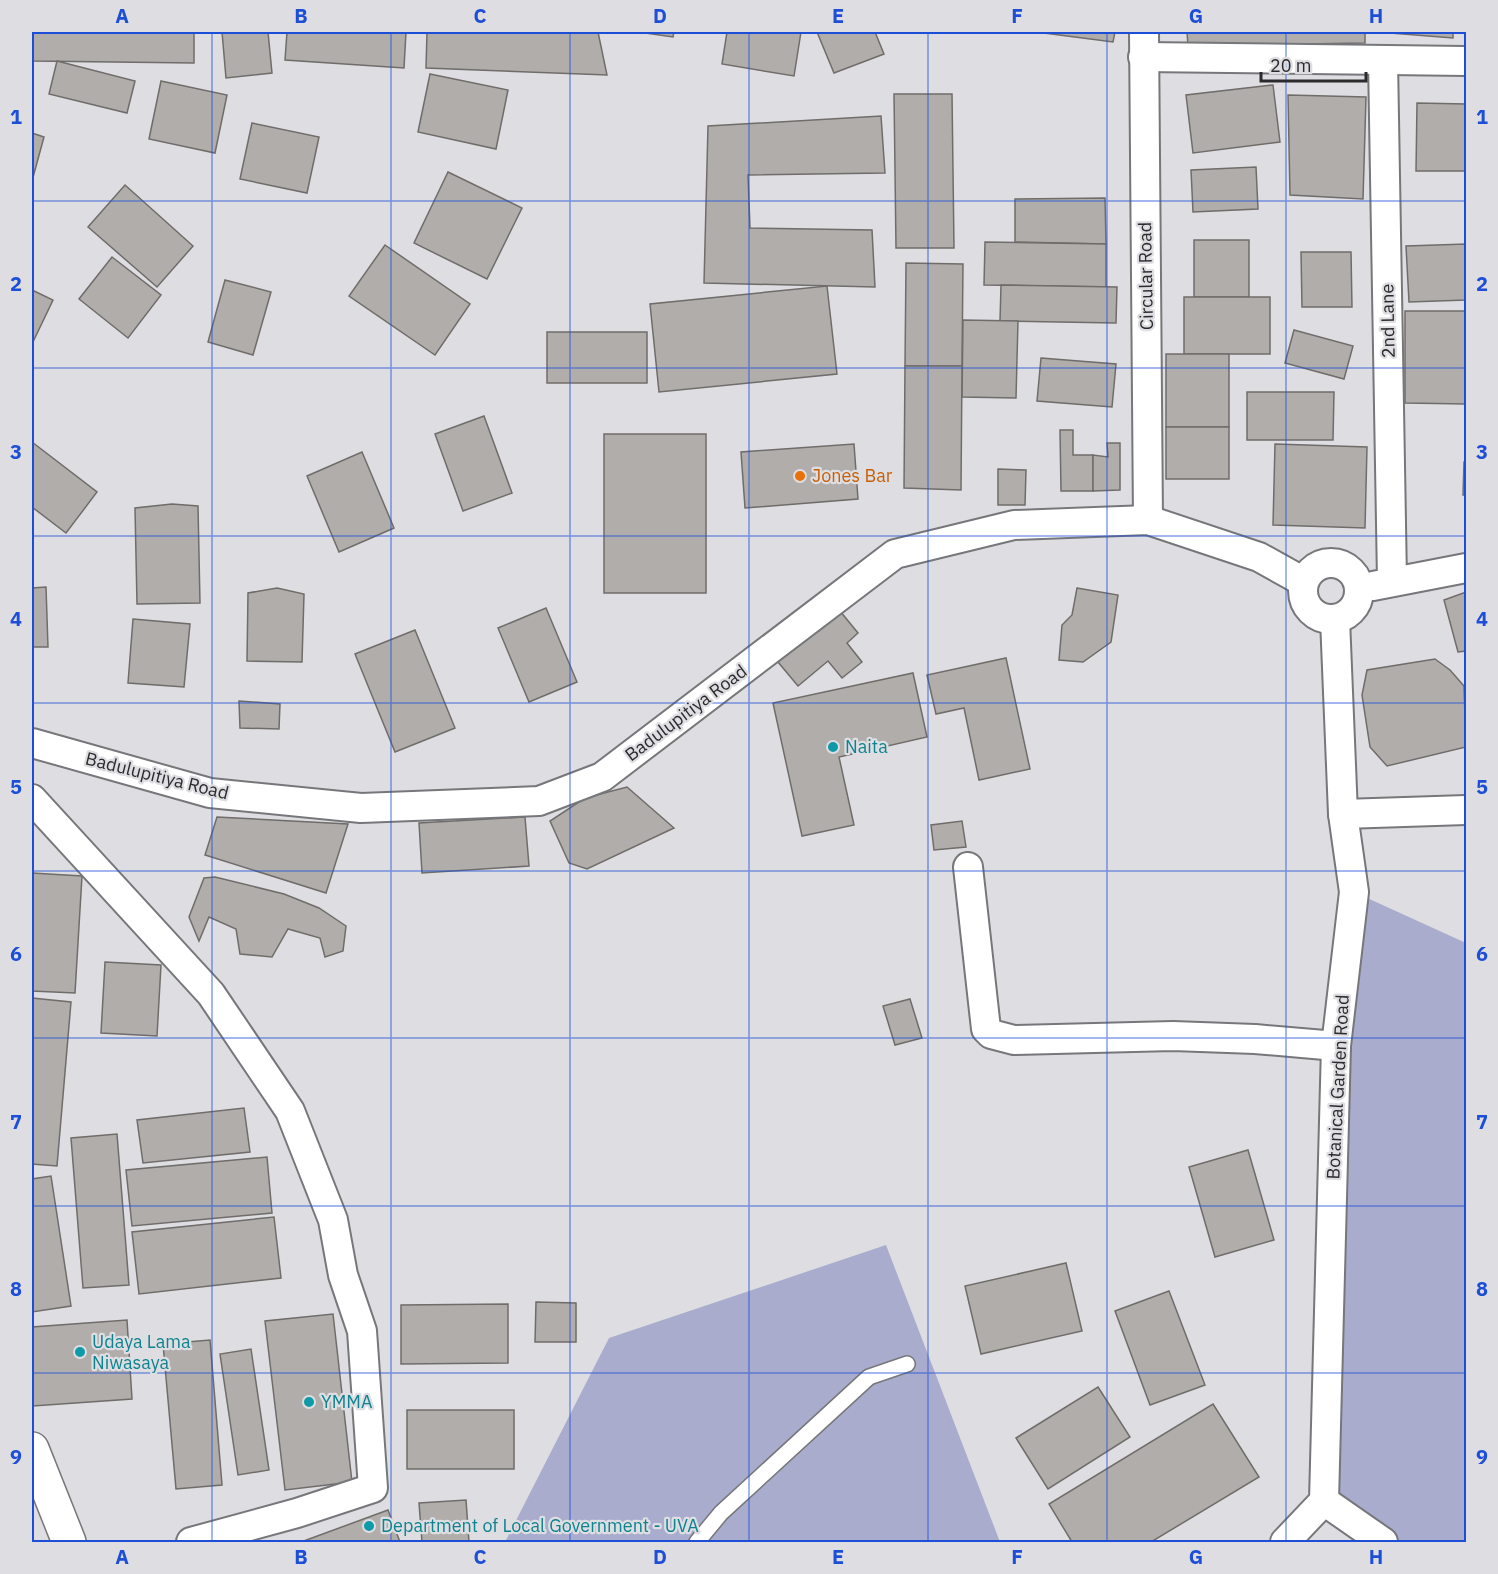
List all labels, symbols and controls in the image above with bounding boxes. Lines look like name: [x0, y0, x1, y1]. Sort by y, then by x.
text: A: [115, 2, 129, 29]
text: B: [294, 2, 308, 29]
text: C: [473, 2, 487, 29]
text: D: [653, 2, 667, 29]
text: E: [832, 2, 844, 29]
text: F: [1011, 2, 1023, 29]
text: G: [1189, 2, 1203, 29]
text: H: [1369, 2, 1383, 29]
scale bar: [1261, 45, 1366, 83]
text: 20 m: [1270, 54, 1312, 77]
text: 1: [10, 103, 22, 130]
text: 1: [1476, 103, 1488, 130]
street label: Circular Road: [1133, 222, 1158, 330]
text: 2: [10, 270, 22, 297]
text: 2: [1476, 270, 1488, 297]
street label: 2nd Lane: [1375, 283, 1400, 358]
text: 3: [10, 438, 22, 465]
text: 3: [1476, 438, 1488, 465]
place label: Jones Bar: [812, 464, 893, 487]
marker: Jones Bar: [793, 469, 807, 483]
text: 4: [10, 605, 22, 632]
text: 4: [1476, 605, 1488, 632]
street label: Badulupitiya Road: [620, 659, 751, 766]
place label: Naita: [845, 735, 888, 758]
marker: Naita: [826, 740, 840, 754]
street label: Badulupitiya Road: [83, 747, 231, 804]
text: 5: [10, 773, 22, 800]
text: 5: [1476, 773, 1488, 800]
text: 6: [10, 940, 22, 967]
text: 6: [1476, 940, 1488, 967]
street label: Botanical Garden Road: [1321, 994, 1354, 1180]
text: 7: [10, 1108, 22, 1135]
text: 7: [1476, 1108, 1488, 1135]
text: 8: [10, 1275, 22, 1302]
text: 8: [1476, 1275, 1488, 1302]
place label: Udaya Lama Niwasaya: [92, 1330, 191, 1374]
marker: Udaya Lama Niwasaya: [73, 1345, 87, 1359]
place label: YMMA: [321, 1390, 373, 1413]
marker: YMMA: [302, 1395, 316, 1409]
text: 9: [10, 1443, 22, 1470]
text: 9: [1476, 1443, 1488, 1470]
place label: Department of Local Government - UVA: [381, 1514, 699, 1537]
marker: Department of Local Government - UVA: [362, 1519, 376, 1533]
text: A: [115, 1543, 129, 1570]
text: B: [294, 1543, 308, 1570]
text: C: [473, 1543, 487, 1570]
text: D: [653, 1543, 667, 1570]
text: E: [832, 1543, 844, 1570]
text: F: [1011, 1543, 1023, 1570]
text: G: [1189, 1543, 1203, 1570]
text: H: [1369, 1543, 1383, 1570]

